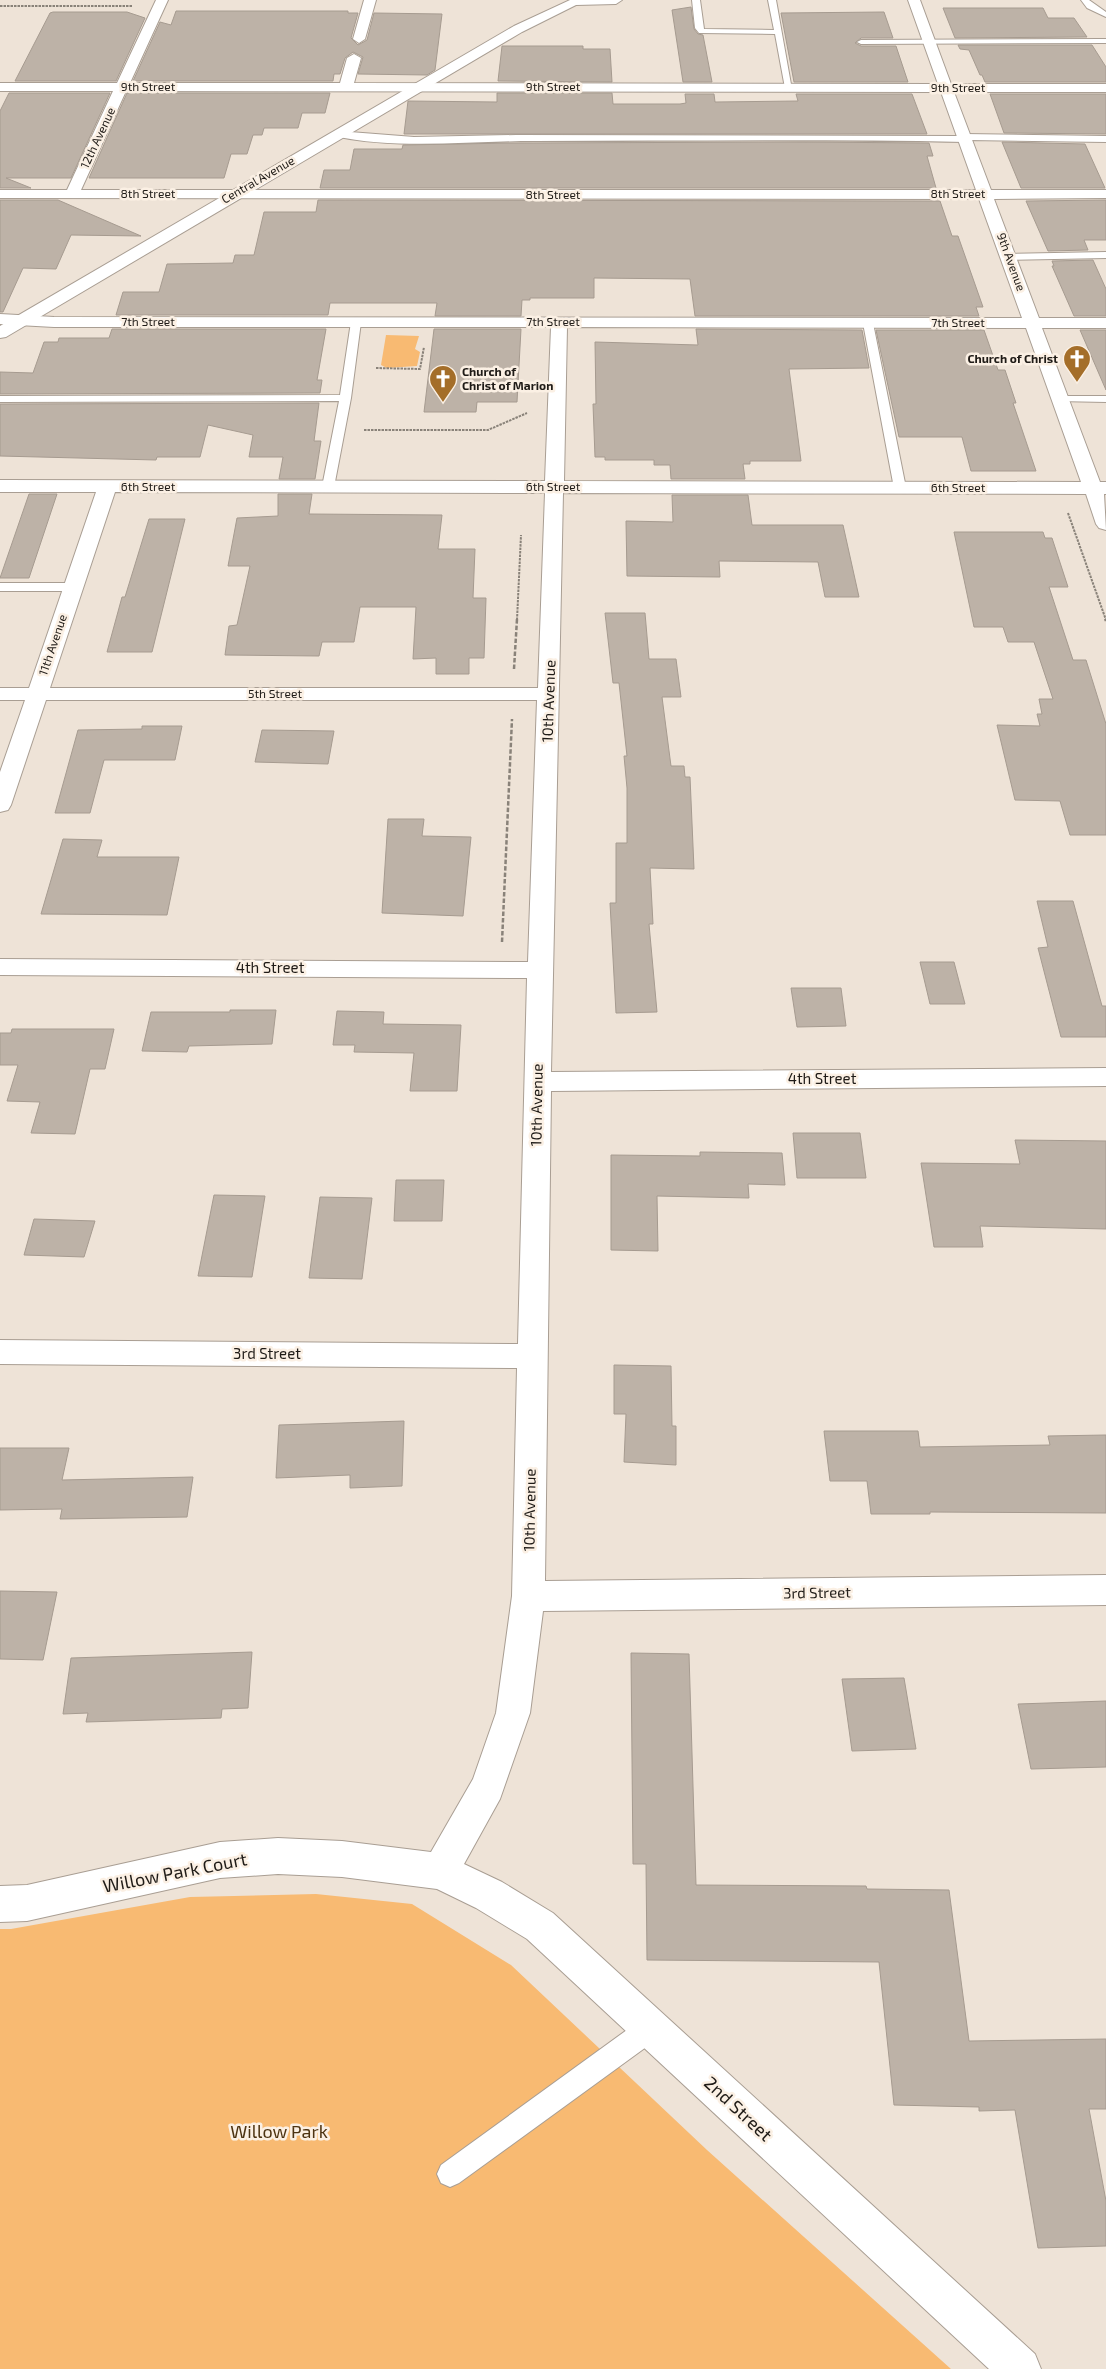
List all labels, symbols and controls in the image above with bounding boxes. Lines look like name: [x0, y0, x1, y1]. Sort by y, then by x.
street label: 9th Street: [121, 79, 176, 93]
street label: 9th Street: [526, 79, 581, 93]
street label: 9th Street: [931, 80, 986, 94]
street label: 12th Avenue: [77, 105, 117, 170]
street label: Central Avenue: [218, 153, 297, 206]
street label: 8th Street: [121, 186, 176, 200]
street label: 8th Street: [931, 186, 986, 200]
street label: 8th Street: [526, 187, 581, 201]
street label: 9th Avenue: [995, 231, 1029, 293]
street label: 7th Street: [121, 314, 175, 328]
street label: 7th Street: [526, 314, 580, 328]
street label: 7th Street: [931, 315, 985, 329]
church icon: Church of Christ: [1062, 344, 1092, 383]
place label: Church of Christ: [967, 351, 1058, 365]
church icon: Church of Christ of Marion: [428, 364, 458, 403]
place label: Church of Christ of Marion: [462, 364, 553, 392]
street label: 6th Street: [121, 479, 176, 493]
street label: 6th Street: [526, 479, 581, 493]
street label: 6th Street: [931, 480, 986, 494]
street label: 11th Avenue: [35, 612, 69, 677]
street label: 10th Avenue: [538, 659, 558, 743]
street label: 5th Street: [248, 686, 302, 700]
street label: 4th Street: [236, 958, 305, 976]
street label: 10th Avenue: [526, 1063, 546, 1146]
street label: 4th Street: [788, 1069, 857, 1087]
street label: 3rd Street: [233, 1344, 301, 1362]
street label: 10th Avenue: [519, 1468, 539, 1551]
street label: 3rd Street: [783, 1582, 851, 1602]
street label: Willow Park Court: [101, 1847, 249, 1897]
street label: 2nd Street: [700, 2071, 777, 2145]
park label: Willow Park: [230, 2120, 328, 2142]

